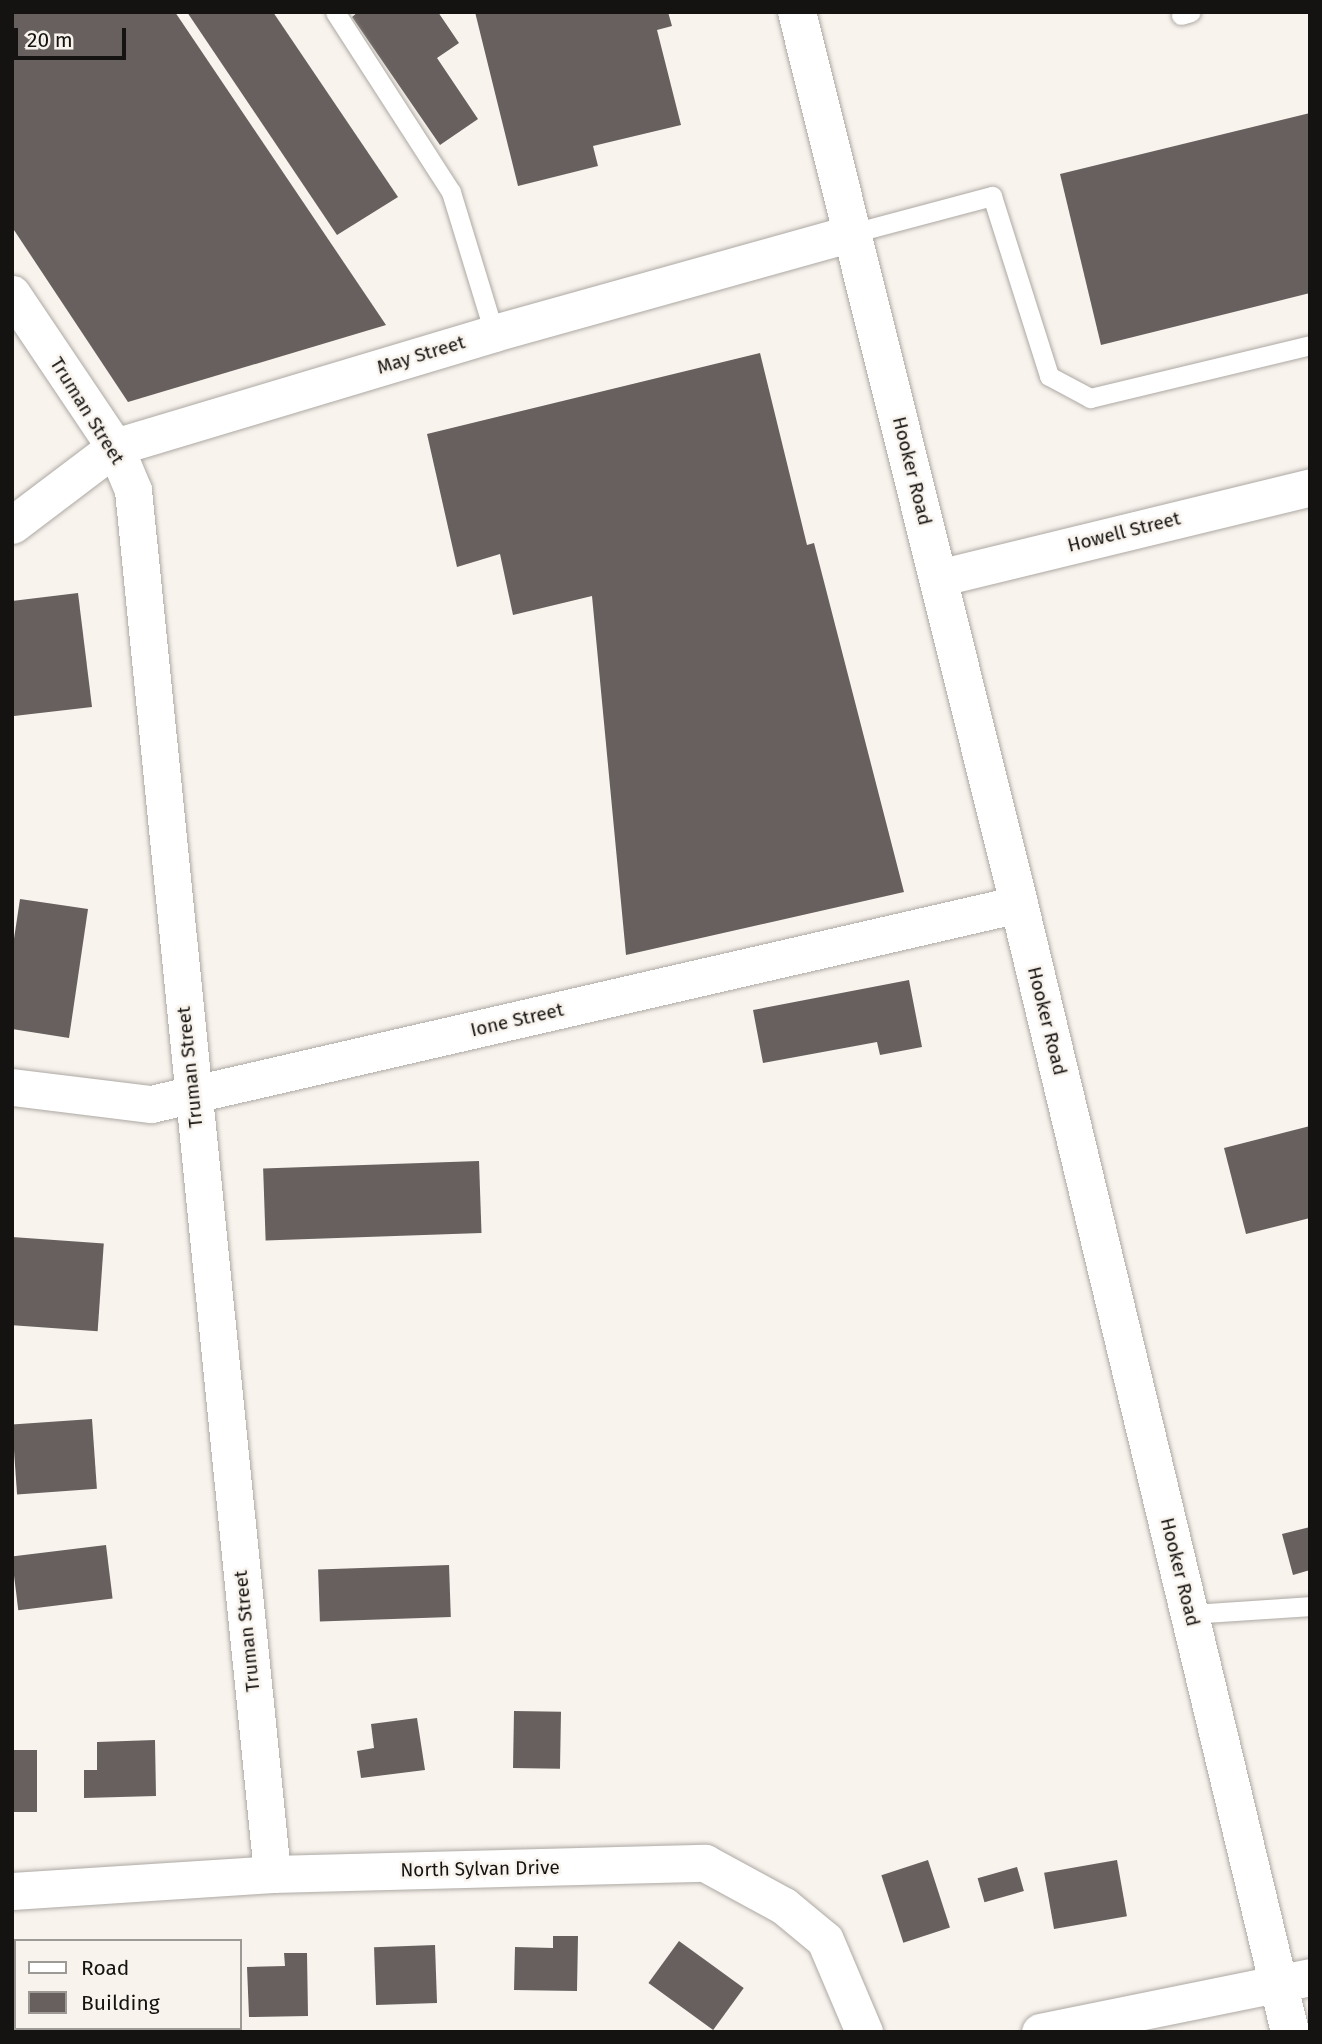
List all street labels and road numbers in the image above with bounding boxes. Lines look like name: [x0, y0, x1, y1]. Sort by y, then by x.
street label: May Street: [374, 331, 468, 379]
street label: Truman Street: [45, 353, 129, 469]
street label: Hooker Road: [887, 414, 937, 528]
street label: Howell Street: [1065, 507, 1183, 557]
street label: Hooker Road: [1022, 964, 1072, 1078]
street label: Ione Street: [468, 998, 566, 1042]
street label: Truman Street: [172, 1005, 208, 1129]
street label: Hooker Road: [1155, 1515, 1205, 1629]
street label: Truman Street: [229, 1569, 265, 1693]
street label: North Sylvan Drive: [400, 1856, 560, 1882]

